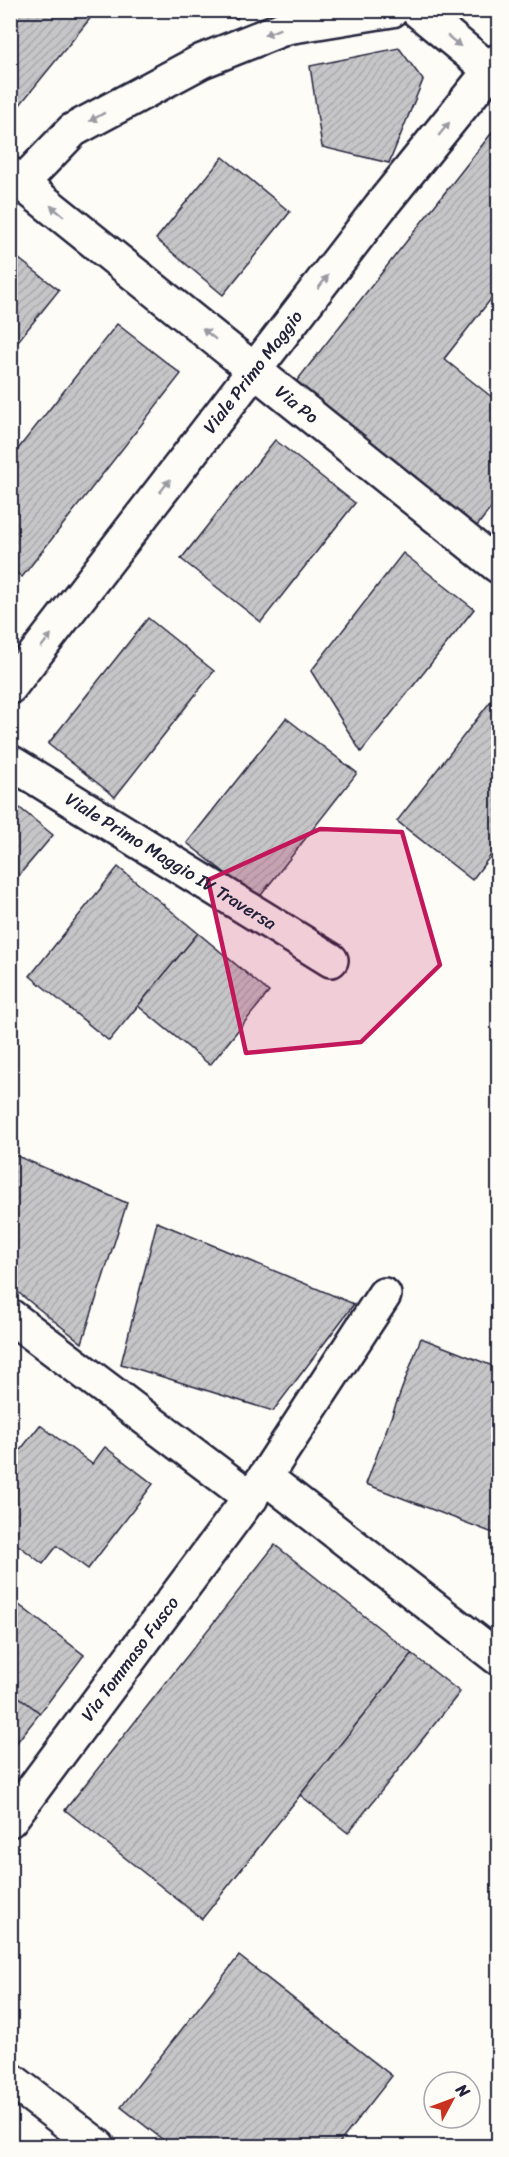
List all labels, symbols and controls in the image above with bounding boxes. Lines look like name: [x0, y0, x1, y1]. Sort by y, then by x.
one-way arrow: [263, 28, 281, 38]
one-way arrow: [446, 34, 462, 47]
one-way arrow: [88, 112, 105, 122]
one-way arrow: [437, 121, 450, 137]
one-way arrow: [50, 206, 65, 218]
one-way arrow: [316, 274, 328, 289]
street label: Viale Primo Maggio: [195, 303, 311, 441]
one-way arrow: [201, 327, 217, 340]
street label: Via Po: [268, 377, 326, 432]
one-way arrow: [159, 478, 172, 494]
one-way arrow: [40, 633, 52, 648]
street label: Viale Primo Maggio IV Traversa: [59, 784, 283, 939]
street label: Via Tommaso Fusco: [72, 1589, 188, 1728]
north arrow: [422, 2070, 482, 2130]
text: N: [448, 2076, 478, 2105]

